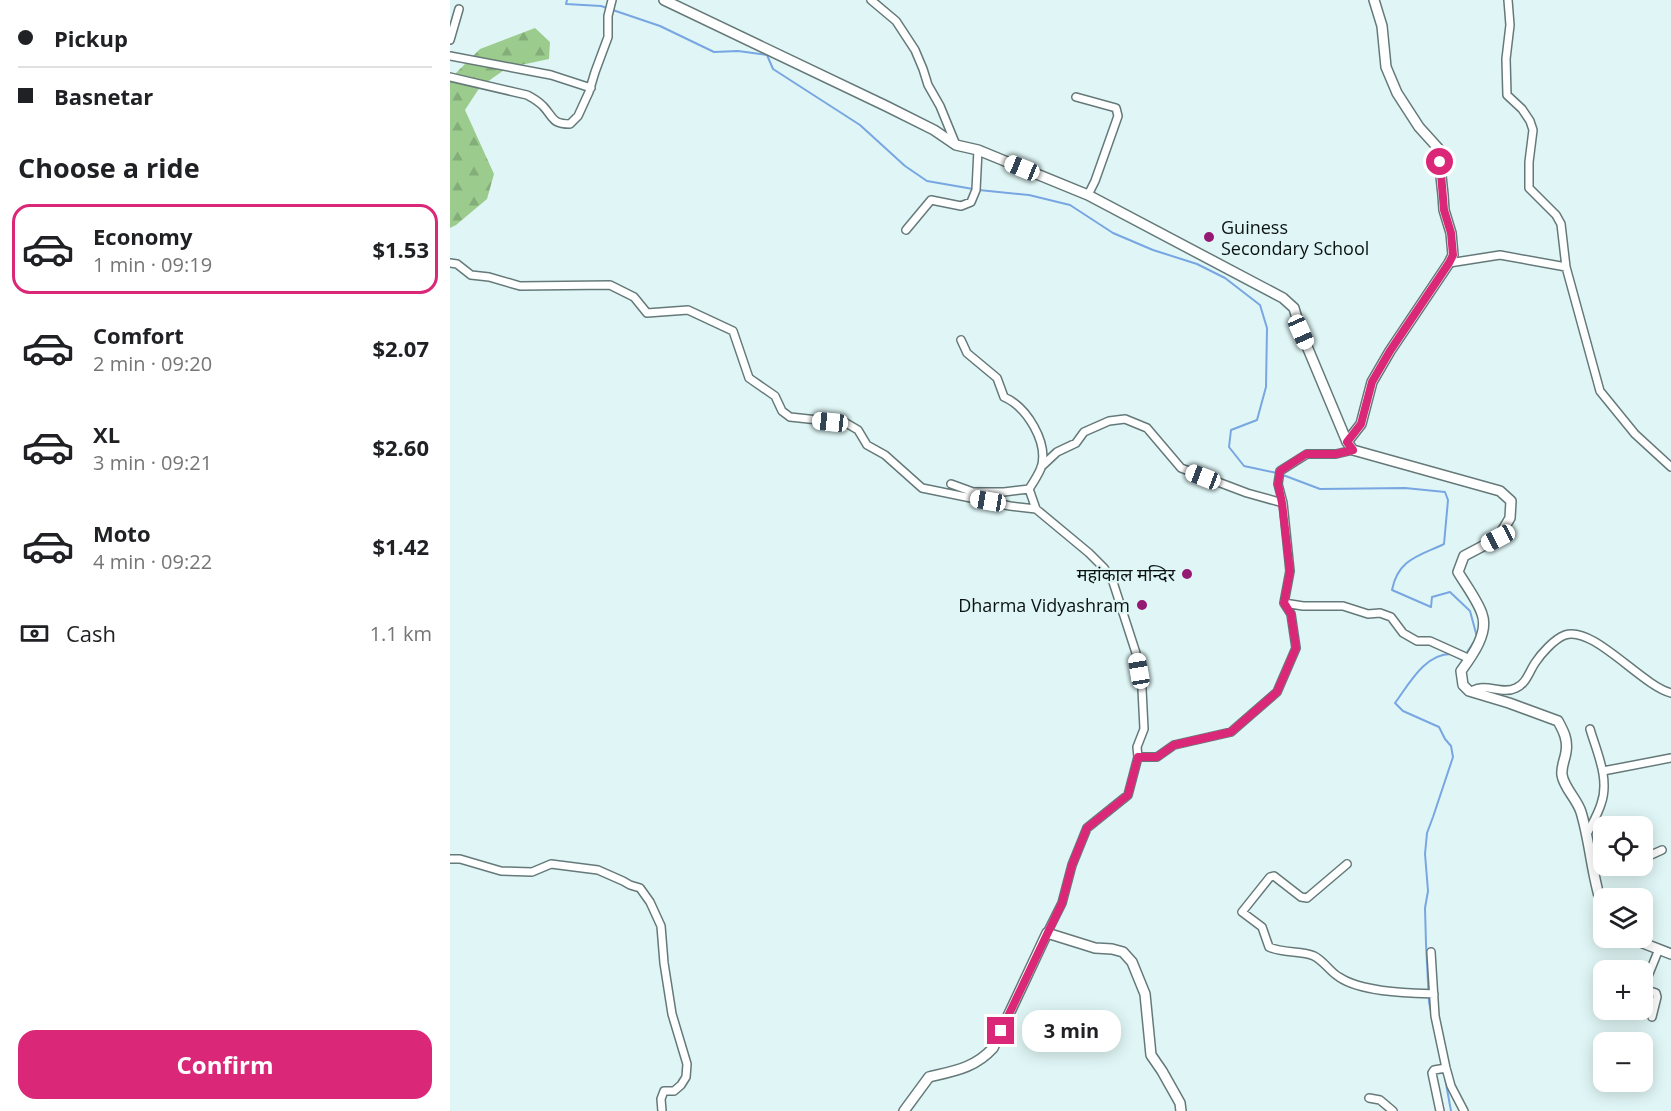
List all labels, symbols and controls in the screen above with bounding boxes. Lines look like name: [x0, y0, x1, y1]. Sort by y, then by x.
text: Pickup: [54, 23, 128, 53]
text: Basnetar: [54, 81, 153, 111]
route start: [1426, 148, 1453, 175]
text: Choose a ride: [18, 149, 200, 186]
car: [1002, 153, 1042, 183]
place label: Guiness Secondary School: [1221, 215, 1369, 260]
text: Economy: [93, 221, 192, 251]
icon: car: [21, 222, 75, 276]
marker: Guiness Secondary School: [1202, 230, 1216, 244]
text: $1.53: [372, 234, 429, 264]
text: 1 min · 09:19: [93, 251, 212, 278]
car: [1285, 312, 1317, 352]
text: Comfort: [93, 320, 184, 350]
icon: car: [21, 321, 75, 375]
text: $2.07: [372, 333, 429, 363]
text: 2 min · 09:20: [93, 350, 212, 377]
car: [811, 411, 849, 433]
text: XL: [93, 419, 120, 449]
icon: car: [21, 420, 75, 474]
text: $2.60: [372, 432, 429, 462]
text: 3 min · 09:21: [93, 449, 212, 476]
car: [1183, 462, 1223, 492]
car: [969, 489, 1007, 513]
text: Moto: [93, 518, 151, 548]
icon: car: [21, 519, 75, 573]
car: [1478, 522, 1518, 554]
text: $1.42: [372, 531, 429, 561]
text: 4 min · 09:22: [93, 548, 212, 575]
place label: महांकाल मन्दिर: [1077, 562, 1176, 586]
marker: महांकाल मन्दिर: [1180, 567, 1194, 581]
place label: Dharma Vidyashram: [958, 593, 1130, 617]
marker: Dharma Vidyashram: [1135, 598, 1149, 612]
icon: cash: [18, 617, 51, 650]
text: Cash: [66, 618, 116, 648]
text: 1.1 km: [370, 620, 432, 647]
car: [1127, 652, 1151, 690]
map controls: [1593, 816, 1653, 1092]
button: locate: [1593, 816, 1653, 876]
button: layers: [1593, 888, 1653, 948]
button: +: [1593, 960, 1653, 1020]
callout: 3 min: [1022, 1010, 1121, 1052]
route end: [987, 1017, 1014, 1044]
text: 3 min: [1044, 1017, 1099, 1044]
button: Confirm: [18, 1030, 432, 1099]
button: −: [1593, 1032, 1653, 1092]

